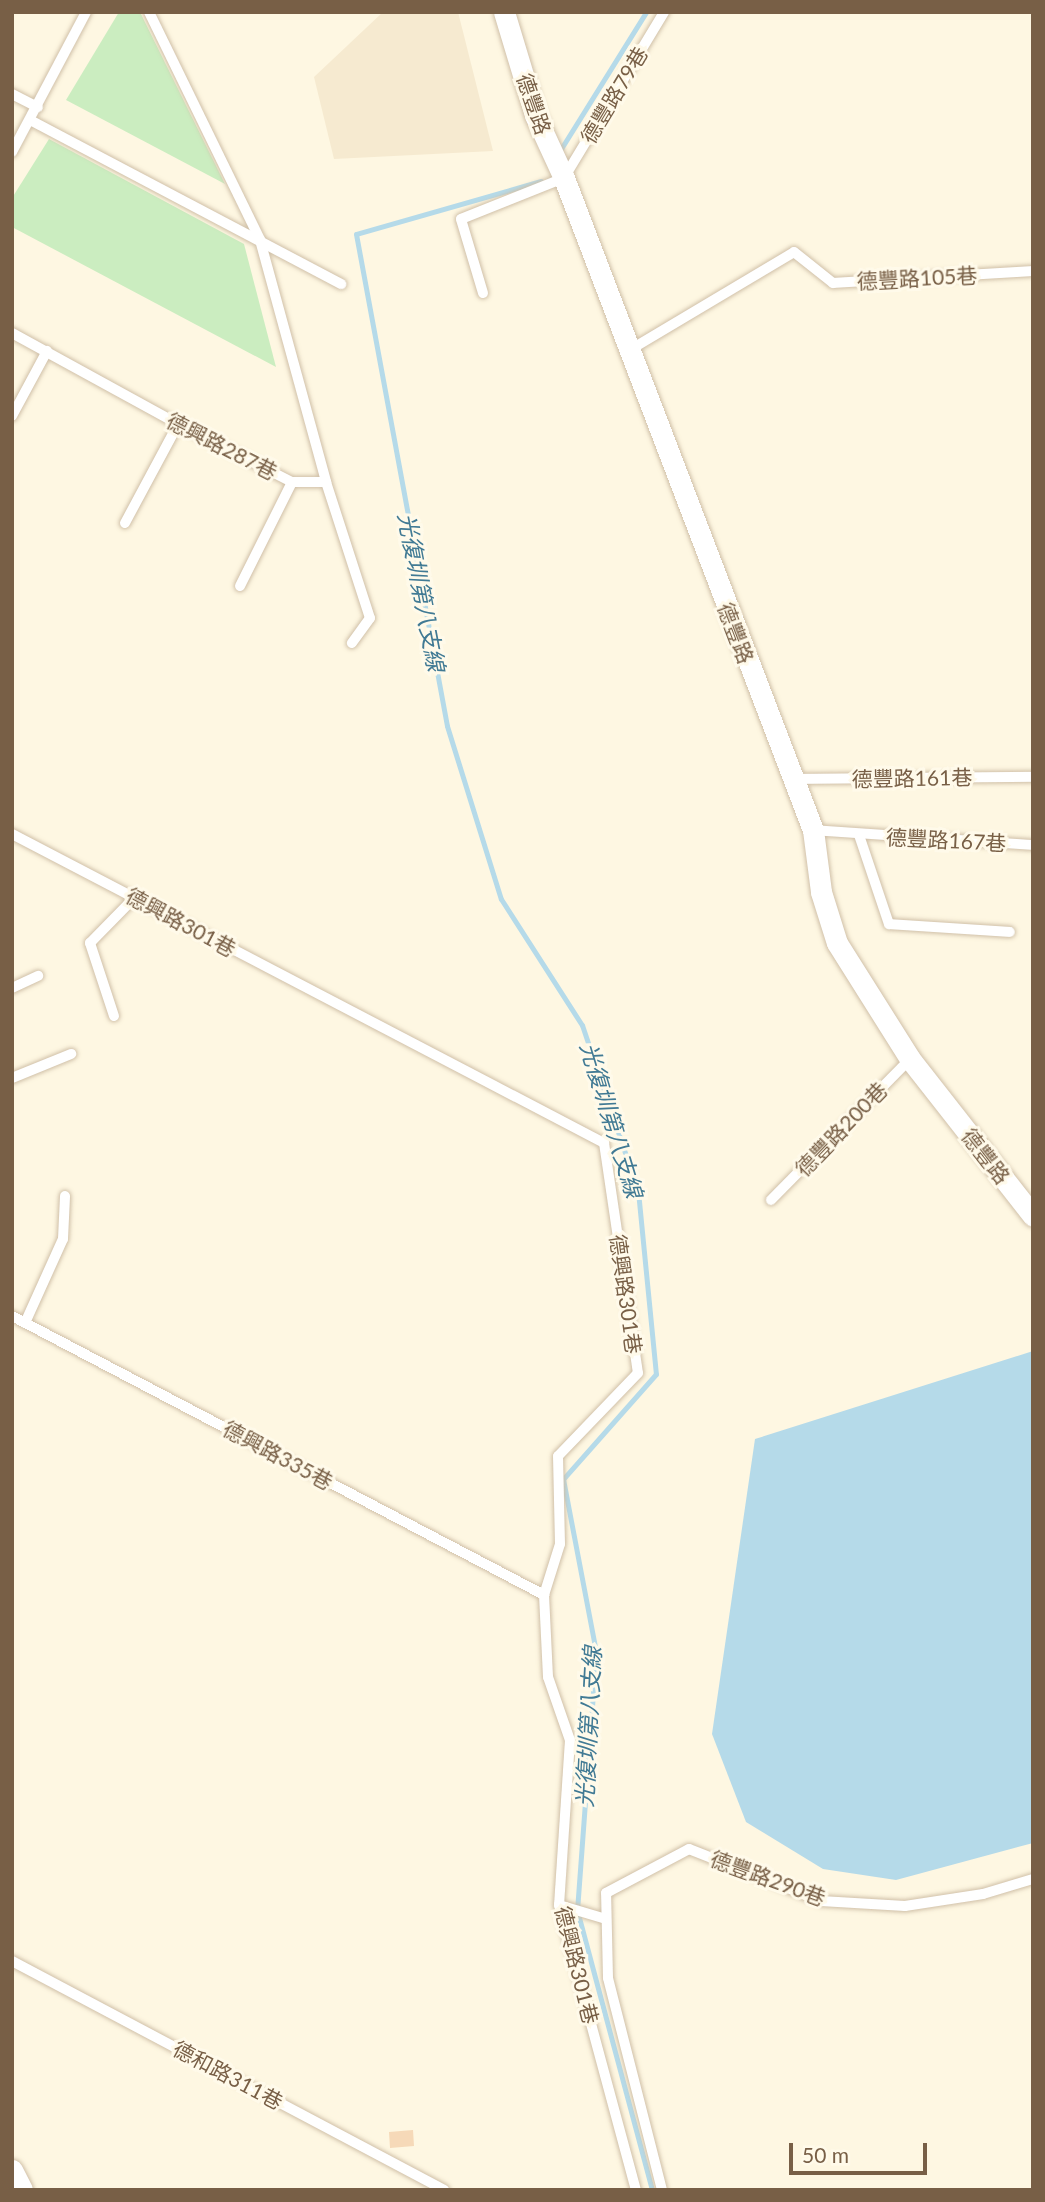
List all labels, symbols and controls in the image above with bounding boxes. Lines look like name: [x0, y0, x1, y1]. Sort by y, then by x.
street label: 德豐路79巷: [575, 42, 653, 148]
street label: 德豐路: [512, 70, 556, 138]
street label: 德豐路105巷: [856, 262, 978, 294]
street label: 德興路287巷: [163, 407, 281, 485]
water label: 光復圳第八支線: [393, 510, 451, 674]
street label: 德豐路: [713, 599, 759, 667]
street label: 德豐路161巷: [852, 764, 972, 792]
street label: 德豐路167巷: [885, 824, 1007, 856]
street label: 德興路301巷: [122, 883, 240, 961]
water label: 光復圳第八支線: [575, 1039, 649, 1201]
street label: 德豐路200巷: [790, 1077, 892, 1181]
street label: 德豐路: [957, 1123, 1015, 1189]
street label: 德興路301巷: [605, 1233, 647, 1355]
street label: 德興路335巷: [219, 1416, 337, 1494]
water label: 光復圳第八支線: [570, 1646, 606, 1808]
street label: 德豐路290巷: [707, 1846, 829, 1910]
street label: 德興路301巷: [550, 1903, 604, 2027]
street label: 德和路311巷: [169, 2036, 287, 2114]
scale bar: [793, 2128, 931, 2172]
text: 50 m: [802, 2142, 849, 2167]

